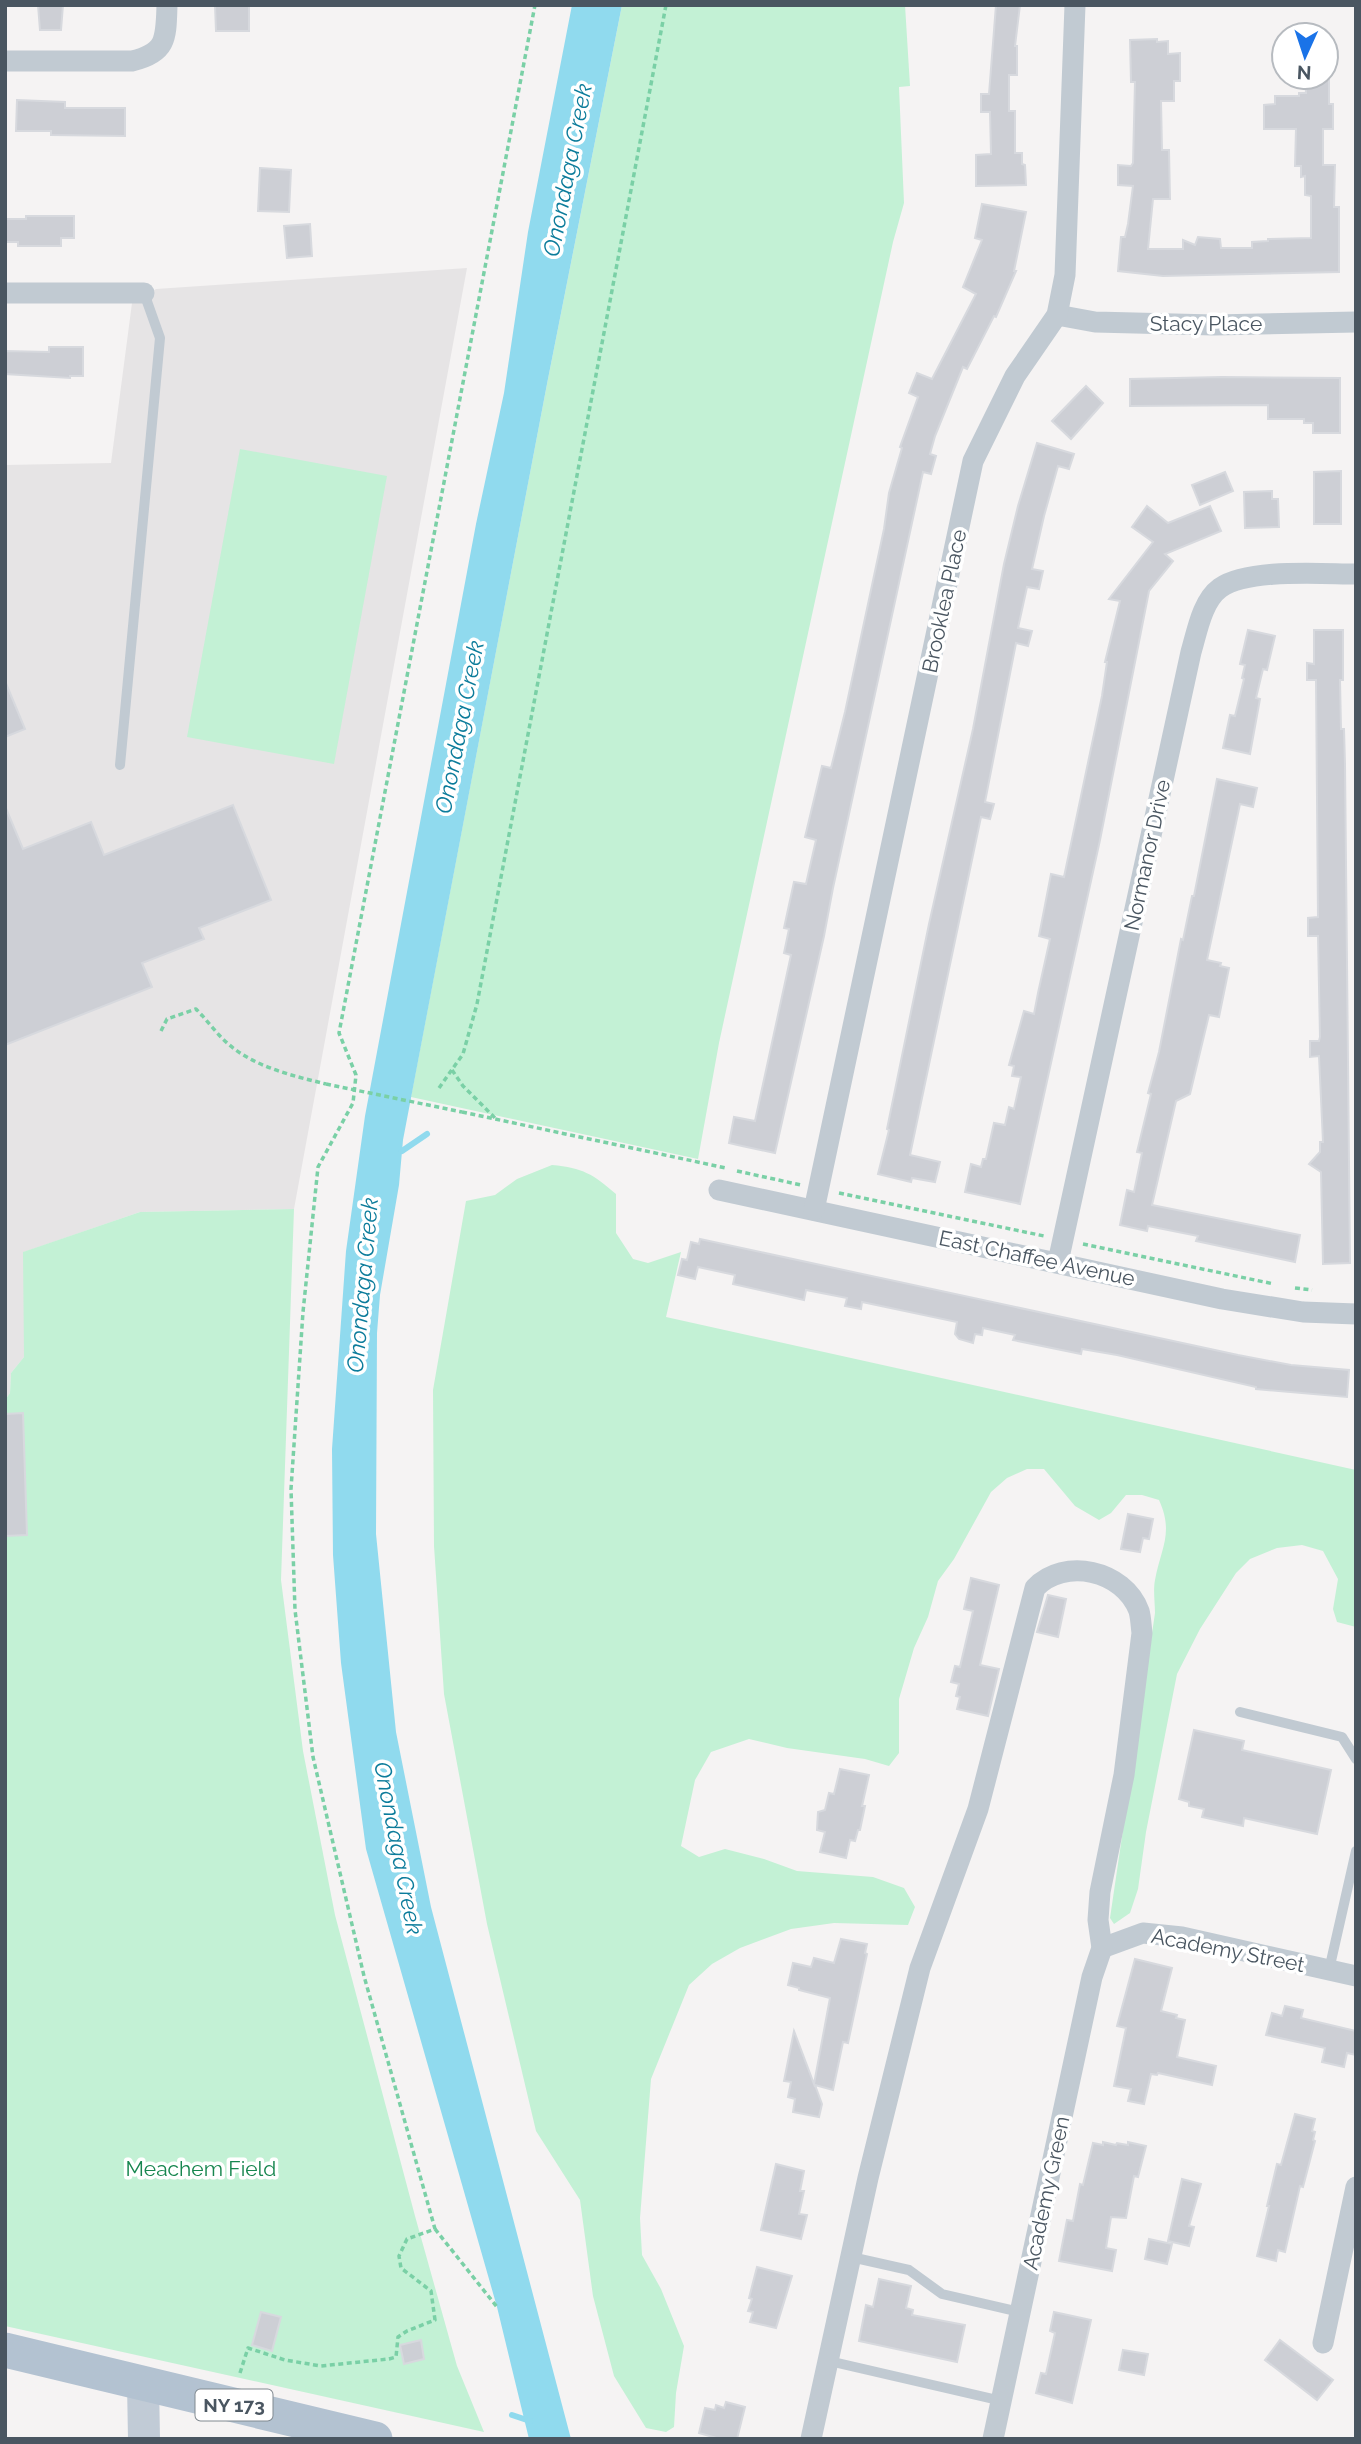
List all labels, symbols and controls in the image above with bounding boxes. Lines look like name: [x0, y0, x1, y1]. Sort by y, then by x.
north arrow: [1270, 21, 1340, 91]
text: N: [1296, 62, 1312, 84]
water label: Onondaga Creek: [537, 81, 597, 259]
street label: Stacy Place: [1150, 311, 1262, 336]
street label: Brooklea Place: [917, 527, 971, 675]
water label: Onondaga Creek: [429, 638, 489, 816]
street label: Normanor Drive: [1119, 777, 1175, 933]
water label: Onondaga Creek: [341, 1196, 383, 1374]
street label: East Chaffee Avenue: [937, 1225, 1137, 1291]
water label: Onondaga Creek: [369, 1759, 429, 1937]
street label: Academy Street: [1149, 1923, 1307, 1977]
street label: Academy Green: [1018, 2114, 1074, 2272]
park label: Meachem Field: [126, 2156, 276, 2181]
road number: NY 173: [196, 2390, 272, 2420]

